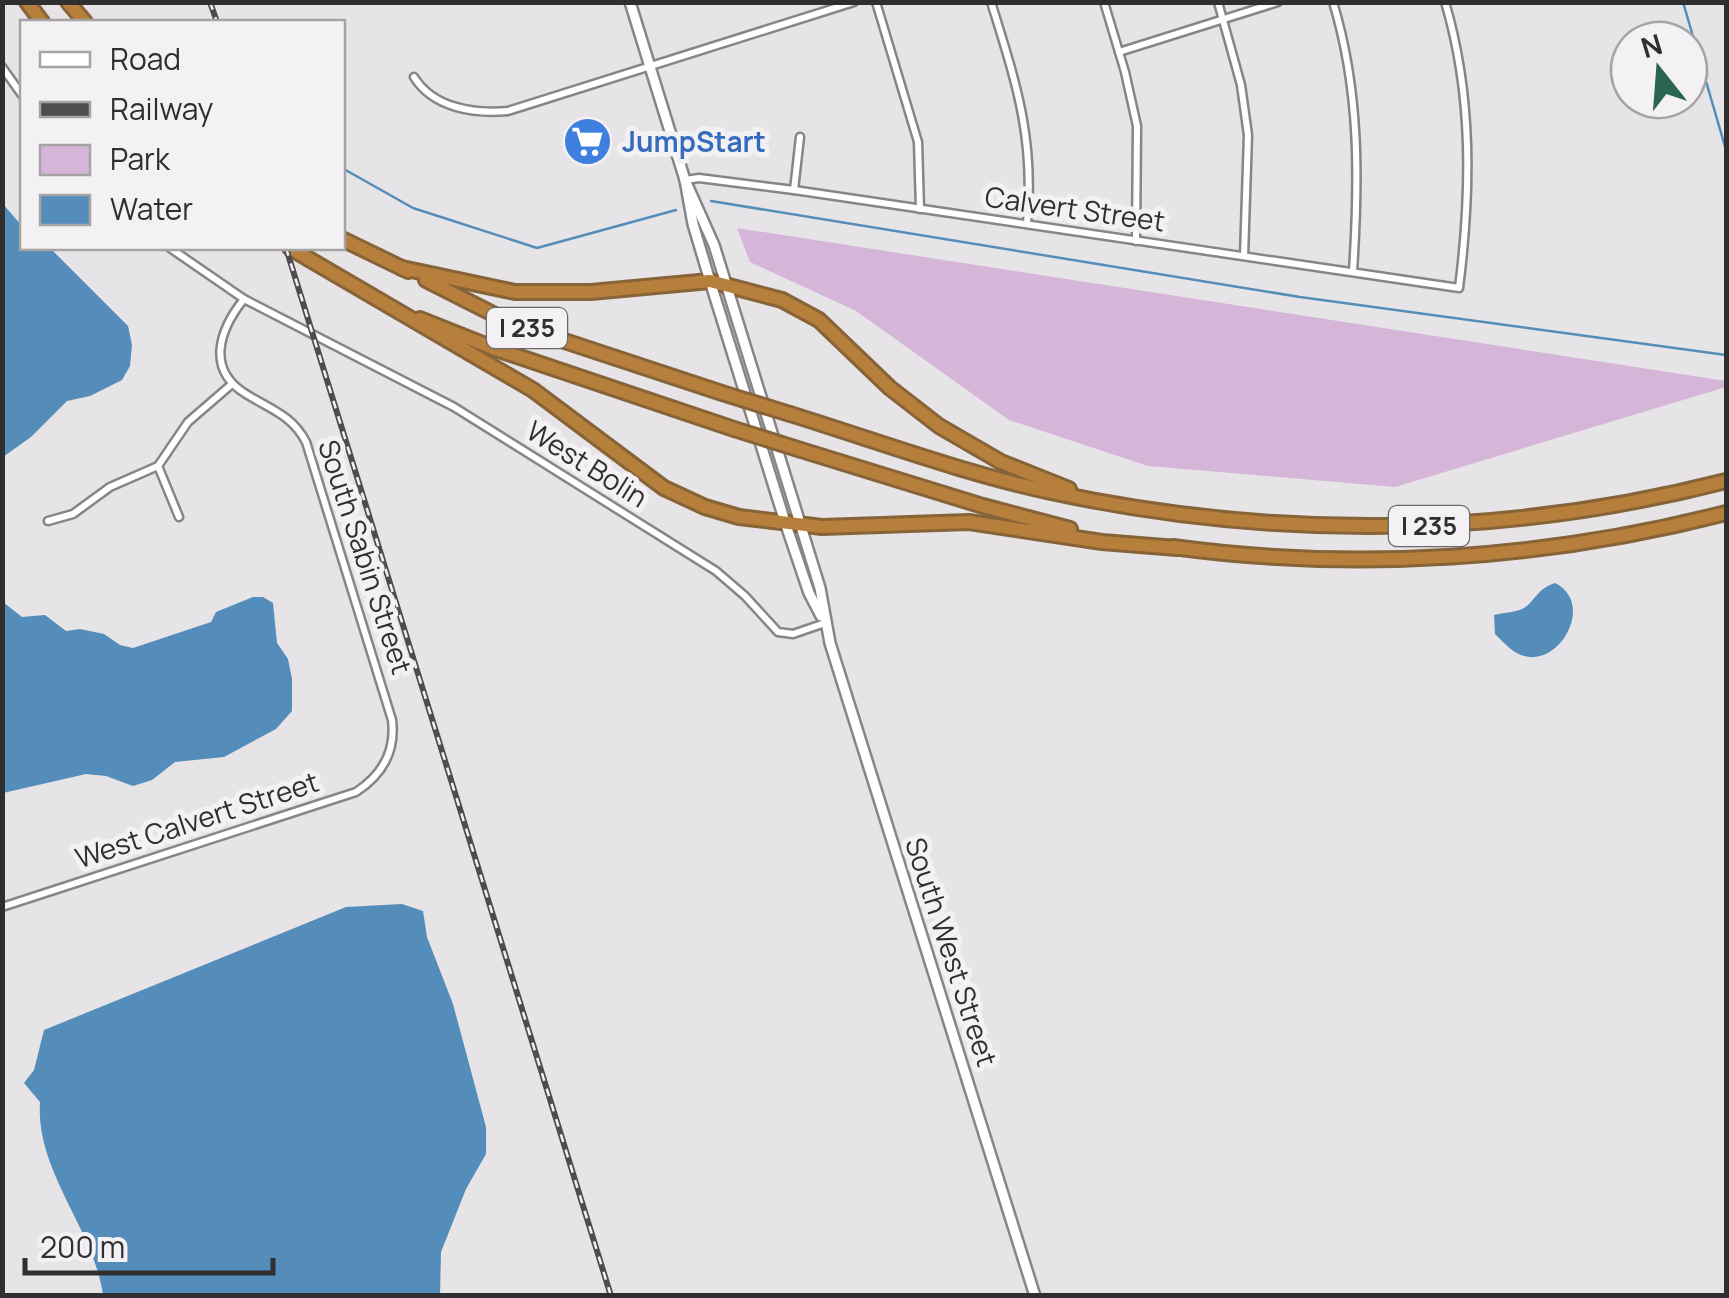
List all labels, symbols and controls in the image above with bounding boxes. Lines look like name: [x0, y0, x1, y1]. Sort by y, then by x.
legend: [20, 20, 345, 250]
north arrow: [1609, 20, 1709, 120]
text: N: [1636, 24, 1667, 66]
text: Road: [110, 38, 181, 79]
text: Railway: [110, 88, 213, 129]
supermarket icon: JumpStart: [561, 116, 613, 168]
place label: JumpStart: [622, 122, 766, 160]
text: Park: [110, 138, 171, 179]
street label: Calvert Street: [983, 177, 1168, 239]
text: Water: [110, 188, 193, 229]
road number: I 235: [487, 308, 567, 348]
street label: West Bolin: [520, 411, 655, 515]
street label: South Sabin Street: [310, 435, 422, 679]
road number: I 235: [1389, 506, 1469, 546]
street label: West Calvert Street: [70, 762, 323, 876]
street label: South West Street: [897, 832, 1007, 1071]
scale bar: [25, 1213, 272, 1275]
text: 200 m: [40, 1226, 125, 1267]

